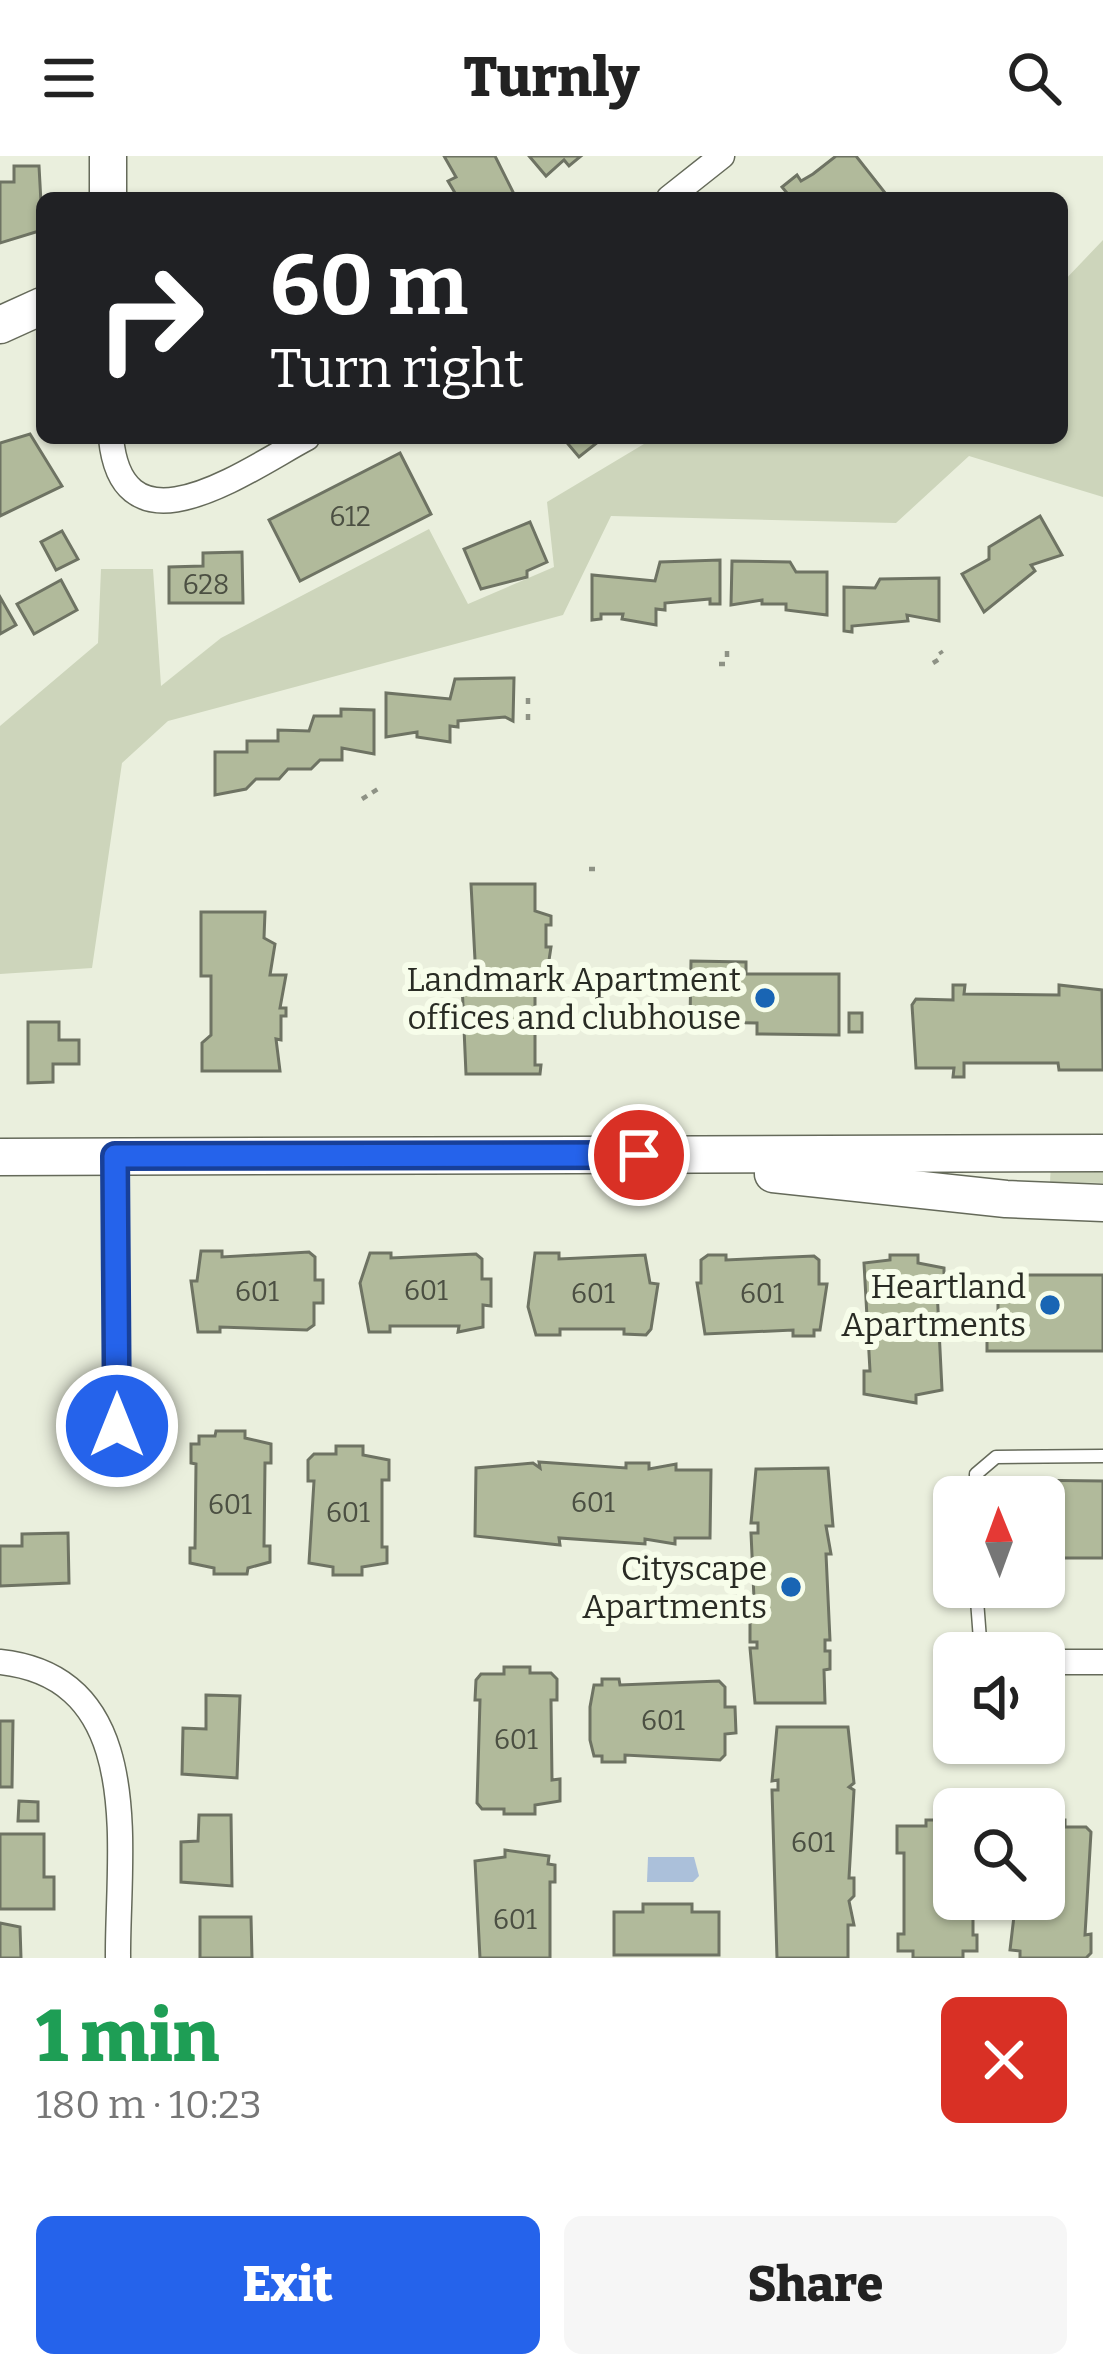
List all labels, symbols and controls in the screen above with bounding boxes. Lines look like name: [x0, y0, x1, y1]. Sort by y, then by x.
icon: menu: [36, 45, 102, 111]
icon: search: [1001, 45, 1067, 111]
text: Turnly: [463, 46, 640, 110]
text: 60 m: [270, 235, 468, 336]
icon: right: [72, 240, 228, 396]
text: Turn right: [270, 337, 524, 401]
house number: 612: [329, 501, 371, 533]
house number: 628: [183, 569, 229, 601]
place label: Landmark Apartment offices and clubhouse: [407, 960, 741, 1038]
marker: Landmark Apartment offices and clubhouse: [752, 985, 778, 1011]
pin: [588, 1104, 690, 1206]
icon: arrive: [606, 1122, 672, 1188]
place label: Heartland Apartments: [841, 1267, 1026, 1345]
house number: 601: [404, 1275, 448, 1307]
house number: 601: [235, 1276, 279, 1308]
house number: 601: [571, 1278, 615, 1310]
house number: 601: [740, 1278, 784, 1310]
marker: Heartland Apartments: [1037, 1292, 1063, 1318]
position arrow: [54, 1363, 180, 1489]
north arrow: [933, 1476, 1065, 1608]
map controls: [933, 1476, 1065, 1920]
house number: 601: [571, 1487, 615, 1519]
house number: 601: [208, 1489, 252, 1521]
house number: 601: [326, 1497, 370, 1529]
place label: Cityscape Apartments: [582, 1549, 767, 1627]
marker: Cityscape Apartments: [778, 1574, 804, 1600]
button: sound: [933, 1632, 1065, 1764]
house number: 601: [641, 1705, 685, 1737]
house number: 601: [494, 1724, 538, 1756]
button: search: [933, 1788, 1065, 1920]
house number: 601: [791, 1827, 835, 1859]
house number: 601: [493, 1904, 537, 1936]
text: 1 min: [36, 1994, 219, 2080]
button: close: [941, 1997, 1067, 2123]
text: 180 m · 10:23: [36, 2082, 262, 2128]
button: Exit: [36, 2216, 540, 2354]
button: Share: [564, 2216, 1067, 2354]

